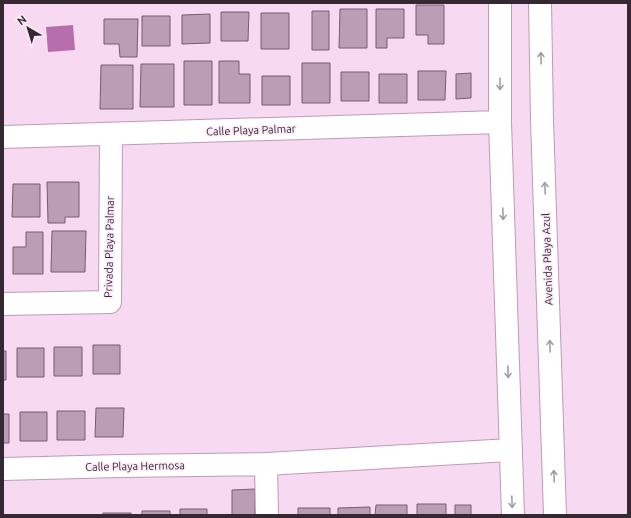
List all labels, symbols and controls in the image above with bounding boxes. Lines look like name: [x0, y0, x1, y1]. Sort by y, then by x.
north arrow: [8, 8, 48, 48]
text: N: [15, 13, 29, 27]
one-way arrow: [537, 52, 545, 65]
one-way arrow: [496, 77, 504, 90]
street label: Calle Playa Palmar: [206, 122, 297, 138]
one-way arrow: [541, 182, 548, 195]
street label: Privada Playa Palmar: [102, 195, 116, 298]
one-way arrow: [499, 207, 507, 220]
street label: Avenida Playa Azul: [539, 213, 555, 305]
one-way arrow: [546, 340, 554, 353]
one-way arrow: [504, 365, 512, 378]
street label: Calle Playa Hermosa: [85, 459, 185, 473]
one-way arrow: [550, 470, 558, 483]
one-way arrow: [508, 495, 516, 508]

